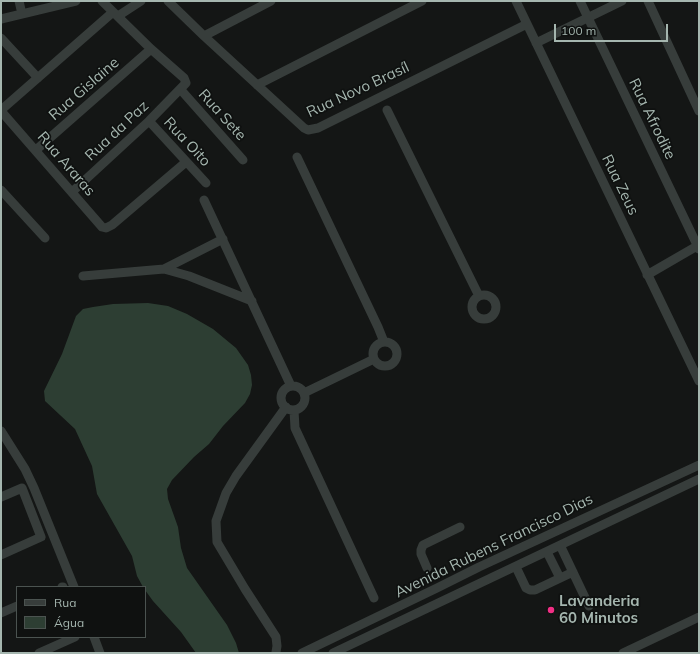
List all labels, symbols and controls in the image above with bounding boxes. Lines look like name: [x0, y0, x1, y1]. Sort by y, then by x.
scale bar: [556, 16, 670, 42]
text: 100 m: [561, 23, 596, 38]
street label: Rua Gislaine: [45, 54, 123, 124]
street label: Rua Novo Brasíl: [304, 58, 412, 122]
street label: Rua Afrodite: [625, 76, 679, 162]
street label: Rua Sete: [194, 86, 250, 144]
street label: Rua da Paz: [82, 97, 152, 165]
street label: Rua Oito: [160, 114, 214, 170]
street label: Rua Araras: [33, 128, 99, 200]
street label: Rua Zeus: [598, 152, 642, 218]
street label: Avenida Rubens Francisco Dias: [392, 490, 596, 602]
legend: [16, 586, 146, 638]
place label: Lavanderia 60 Minutos: [559, 592, 640, 627]
text: Rua: [54, 595, 76, 610]
marker: Lavanderia 60 Minutos: [546, 605, 556, 615]
text: Água: [54, 615, 84, 630]

